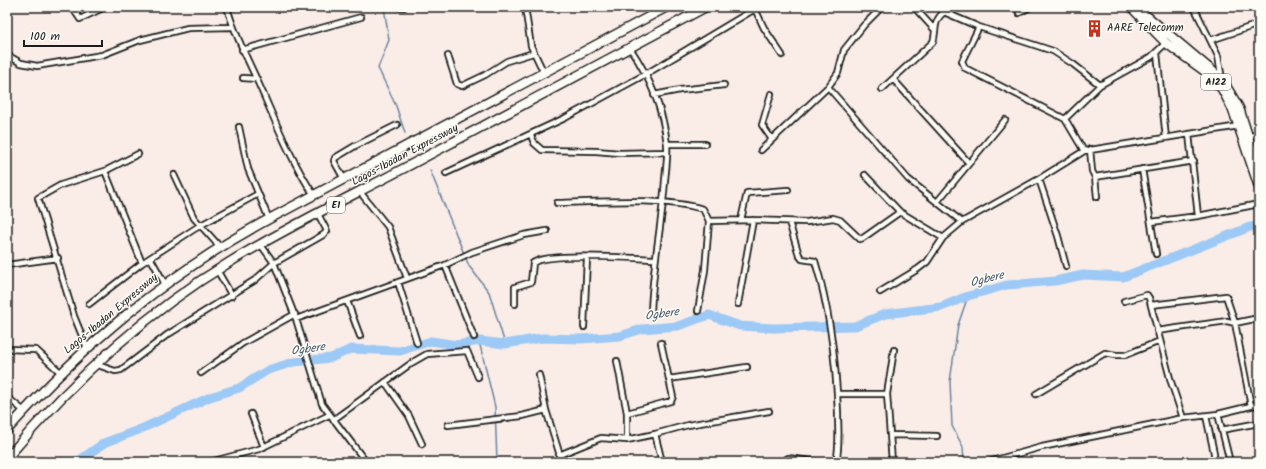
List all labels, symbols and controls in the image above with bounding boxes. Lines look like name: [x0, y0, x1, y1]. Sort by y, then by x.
building icon: AARE Telecomm: [1084, 18, 1104, 38]
place label: AARE Telecomm: [1107, 19, 1184, 37]
scale bar: [24, 22, 102, 48]
text: 100 m: [30, 27, 61, 46]
road number: A122: [1201, 74, 1231, 90]
street label: Lagos-Ibadan Expressway: [348, 119, 462, 191]
road number: E1: [327, 197, 345, 213]
water label: Ogbere: [968, 265, 1007, 292]
street label: Lagos-Ibadan Expressway: [60, 268, 163, 359]
water label: Ogbere: [644, 302, 682, 326]
water label: Ogbere: [290, 337, 328, 361]

